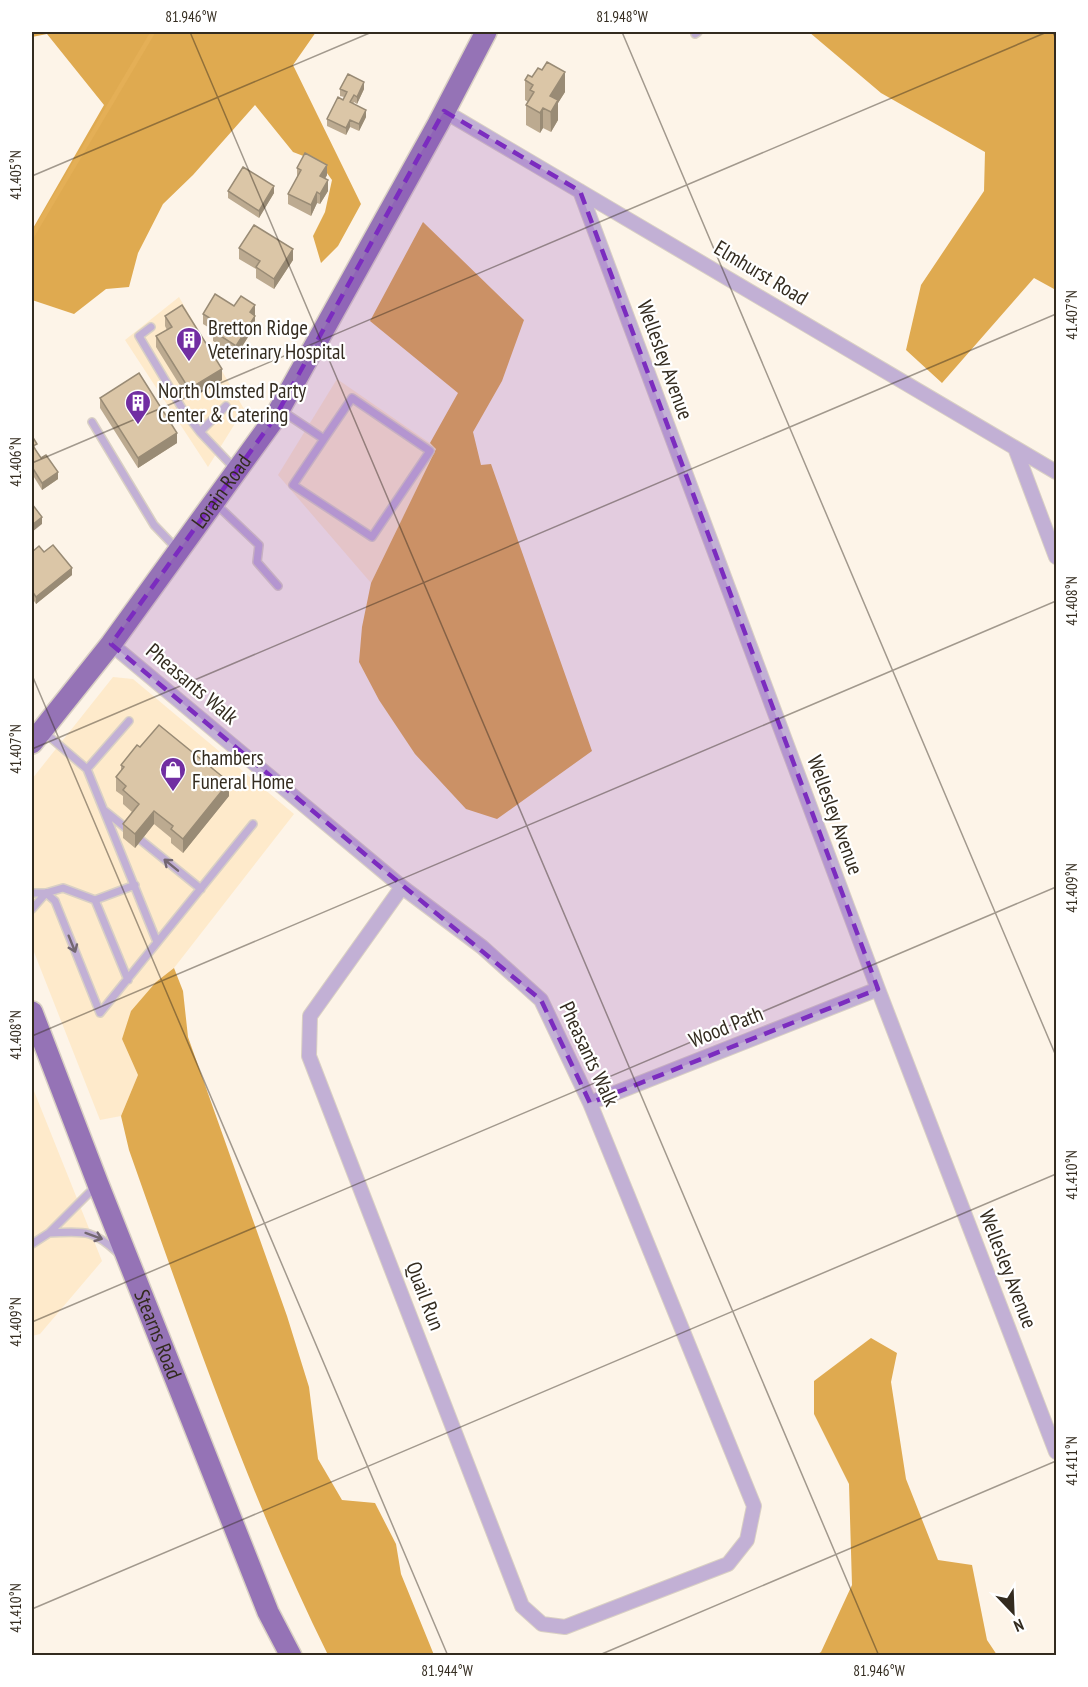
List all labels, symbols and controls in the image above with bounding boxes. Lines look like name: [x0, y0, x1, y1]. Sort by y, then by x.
text: 81.946°W: [165, 7, 217, 26]
text: 81.948°W: [596, 7, 648, 26]
text: 41.405°N: [6, 150, 25, 200]
street label: Elmhurst Road: [709, 234, 813, 311]
text: 41.407°N: [1062, 290, 1081, 340]
street label: Wellesley Avenue: [631, 296, 700, 423]
place label: Bretton Ridge Veterinary Hospital: [207, 314, 345, 365]
building icon: Bretton Ridge Veterinary Hospital: [174, 325, 204, 363]
place label: North Olmsted Party Center & Catering: [158, 377, 306, 428]
building icon: North Olmsted Party Center & Catering: [123, 388, 153, 426]
text: 41.406°N: [6, 437, 25, 487]
street label: Lorain Road: [185, 449, 257, 534]
text: 41.408°N: [1062, 576, 1081, 626]
street label: Pheasants Walk: [141, 637, 244, 730]
text: 41.407°N: [6, 724, 25, 774]
place label: Chambers Funeral Home: [192, 744, 294, 795]
street label: Wellesley Avenue: [801, 751, 870, 878]
shop icon: Chambers Funeral Home: [158, 755, 188, 793]
one-way arrow: [164, 858, 180, 871]
text: 41.409°N: [1062, 863, 1081, 913]
one-way arrow: [67, 934, 78, 953]
street label: Pheasants Walk: [553, 997, 625, 1110]
street label: Wood Path: [685, 1000, 767, 1054]
text: 41.408°N: [6, 1010, 25, 1060]
text: 41.410°N: [1062, 1150, 1081, 1200]
street label: Wellesley Avenue: [973, 1206, 1043, 1332]
one-way arrow: [84, 1231, 102, 1242]
street label: Quail Run: [400, 1258, 451, 1334]
street label: Stearns Road: [128, 1285, 188, 1383]
text: 41.409°N: [6, 1297, 25, 1347]
text: 41.411°N: [1062, 1436, 1081, 1486]
north arrow: [983, 1582, 1043, 1642]
text: 41.410°N: [6, 1583, 25, 1633]
text: N: [1011, 1615, 1027, 1637]
text: 81.944°W: [421, 1661, 473, 1680]
text: 81.946°W: [853, 1661, 905, 1680]

